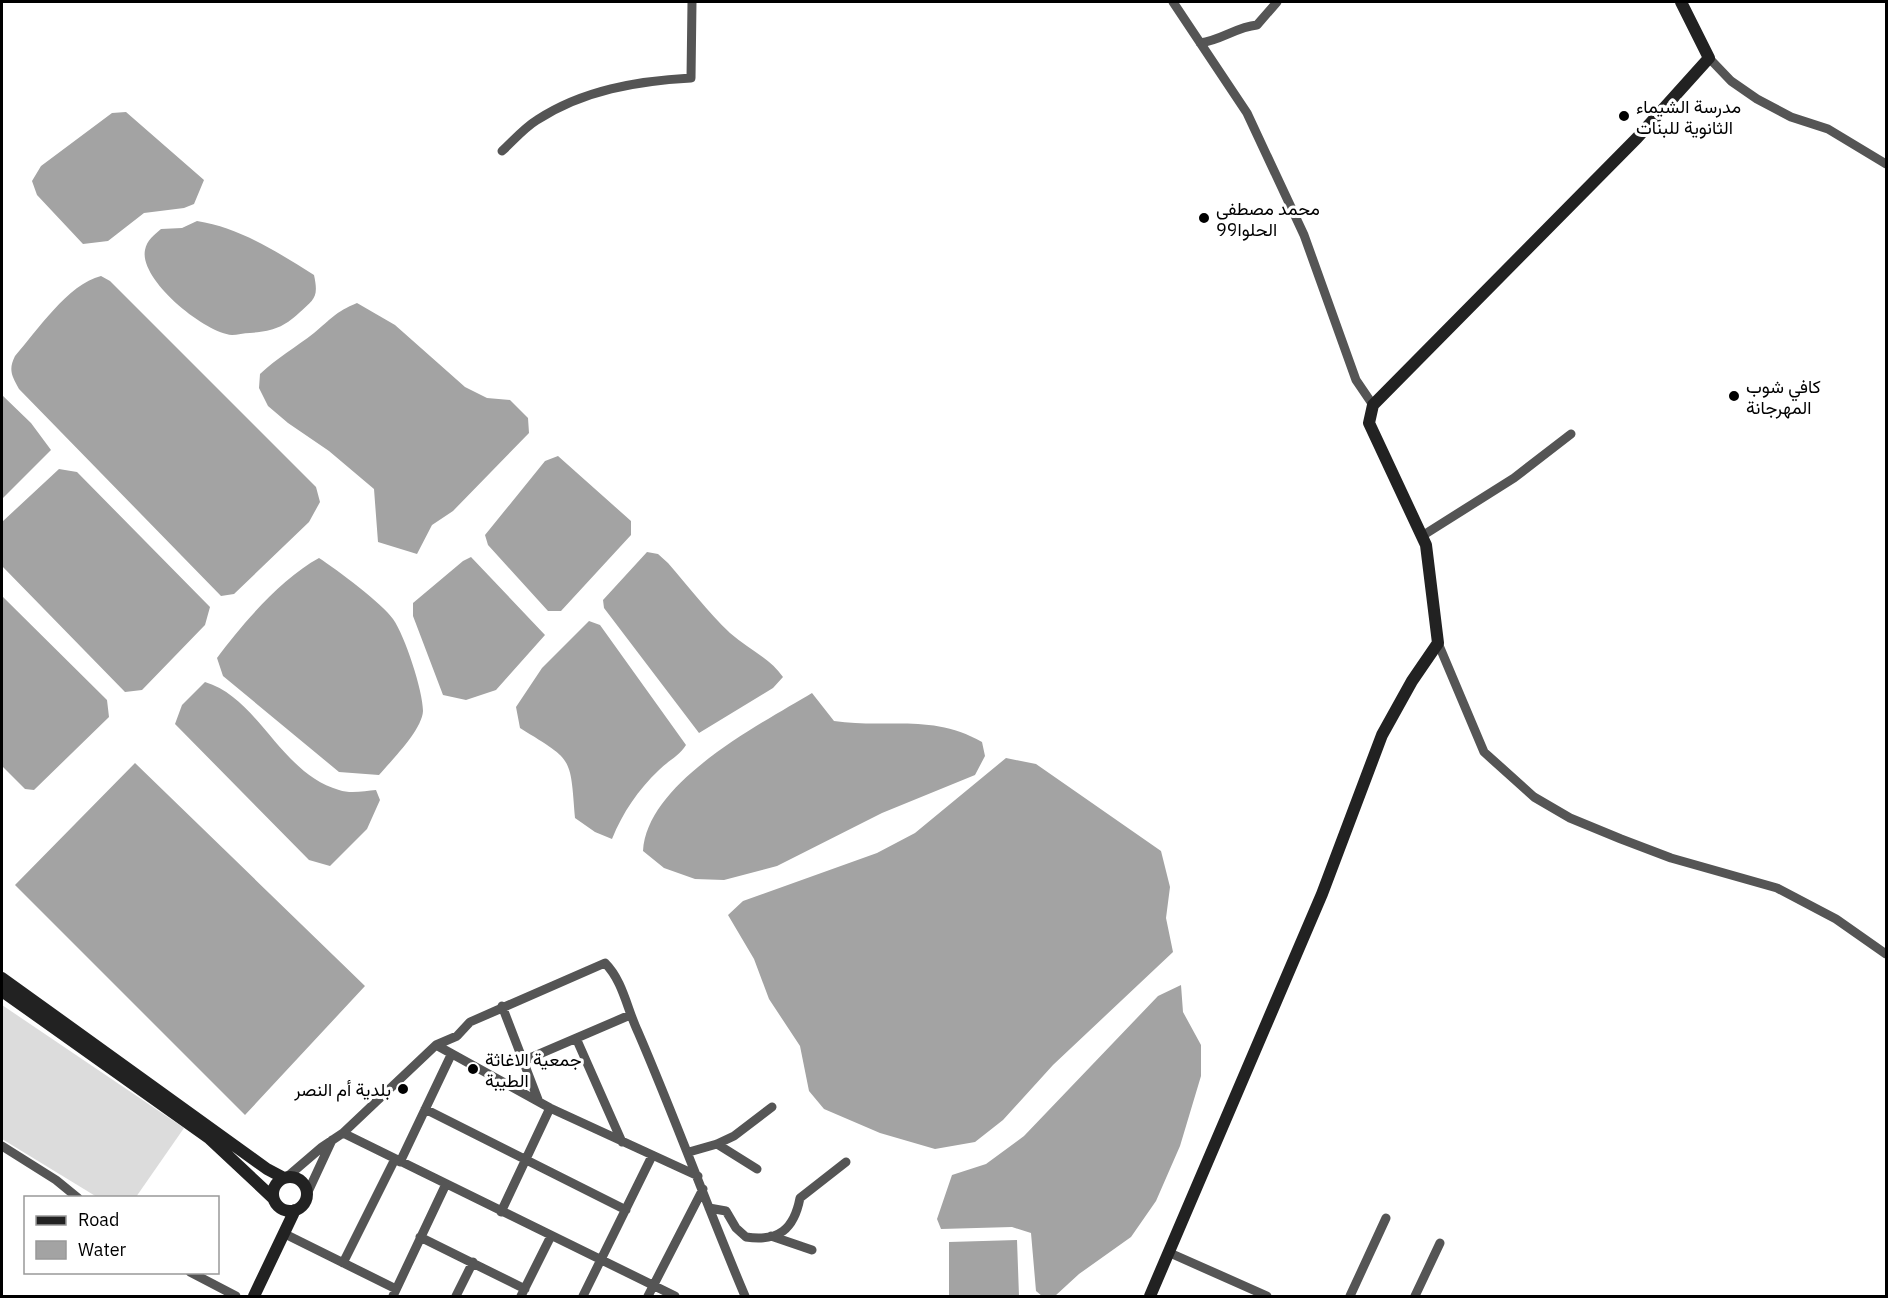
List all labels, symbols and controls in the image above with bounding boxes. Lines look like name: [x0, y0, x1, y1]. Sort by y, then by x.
place label: مدرسة الشيماء الثانوية للبنات: [1636, 95, 1741, 139]
marker: مدرسة الشيماء الثانوية للبنات: [1617, 109, 1631, 123]
place label: محمد مصطفى الحلوا99: [1216, 197, 1320, 241]
marker: محمد مصطفى الحلوا99: [1197, 211, 1211, 225]
place label: كافي شوب المهرجانة: [1746, 375, 1821, 419]
marker: كافي شوب المهرجانة: [1727, 389, 1741, 403]
place label: جمعية الاغاثة الطيبة: [485, 1048, 582, 1092]
marker: جمعية الاغاثة الطيبة: [466, 1062, 480, 1076]
place label: بلدية أم النصر: [293, 1078, 391, 1102]
marker: بلدية أم النصر: [396, 1082, 410, 1096]
legend: [24, 1196, 219, 1274]
text: Road: [78, 1208, 119, 1231]
text: Water: [78, 1238, 127, 1261]

